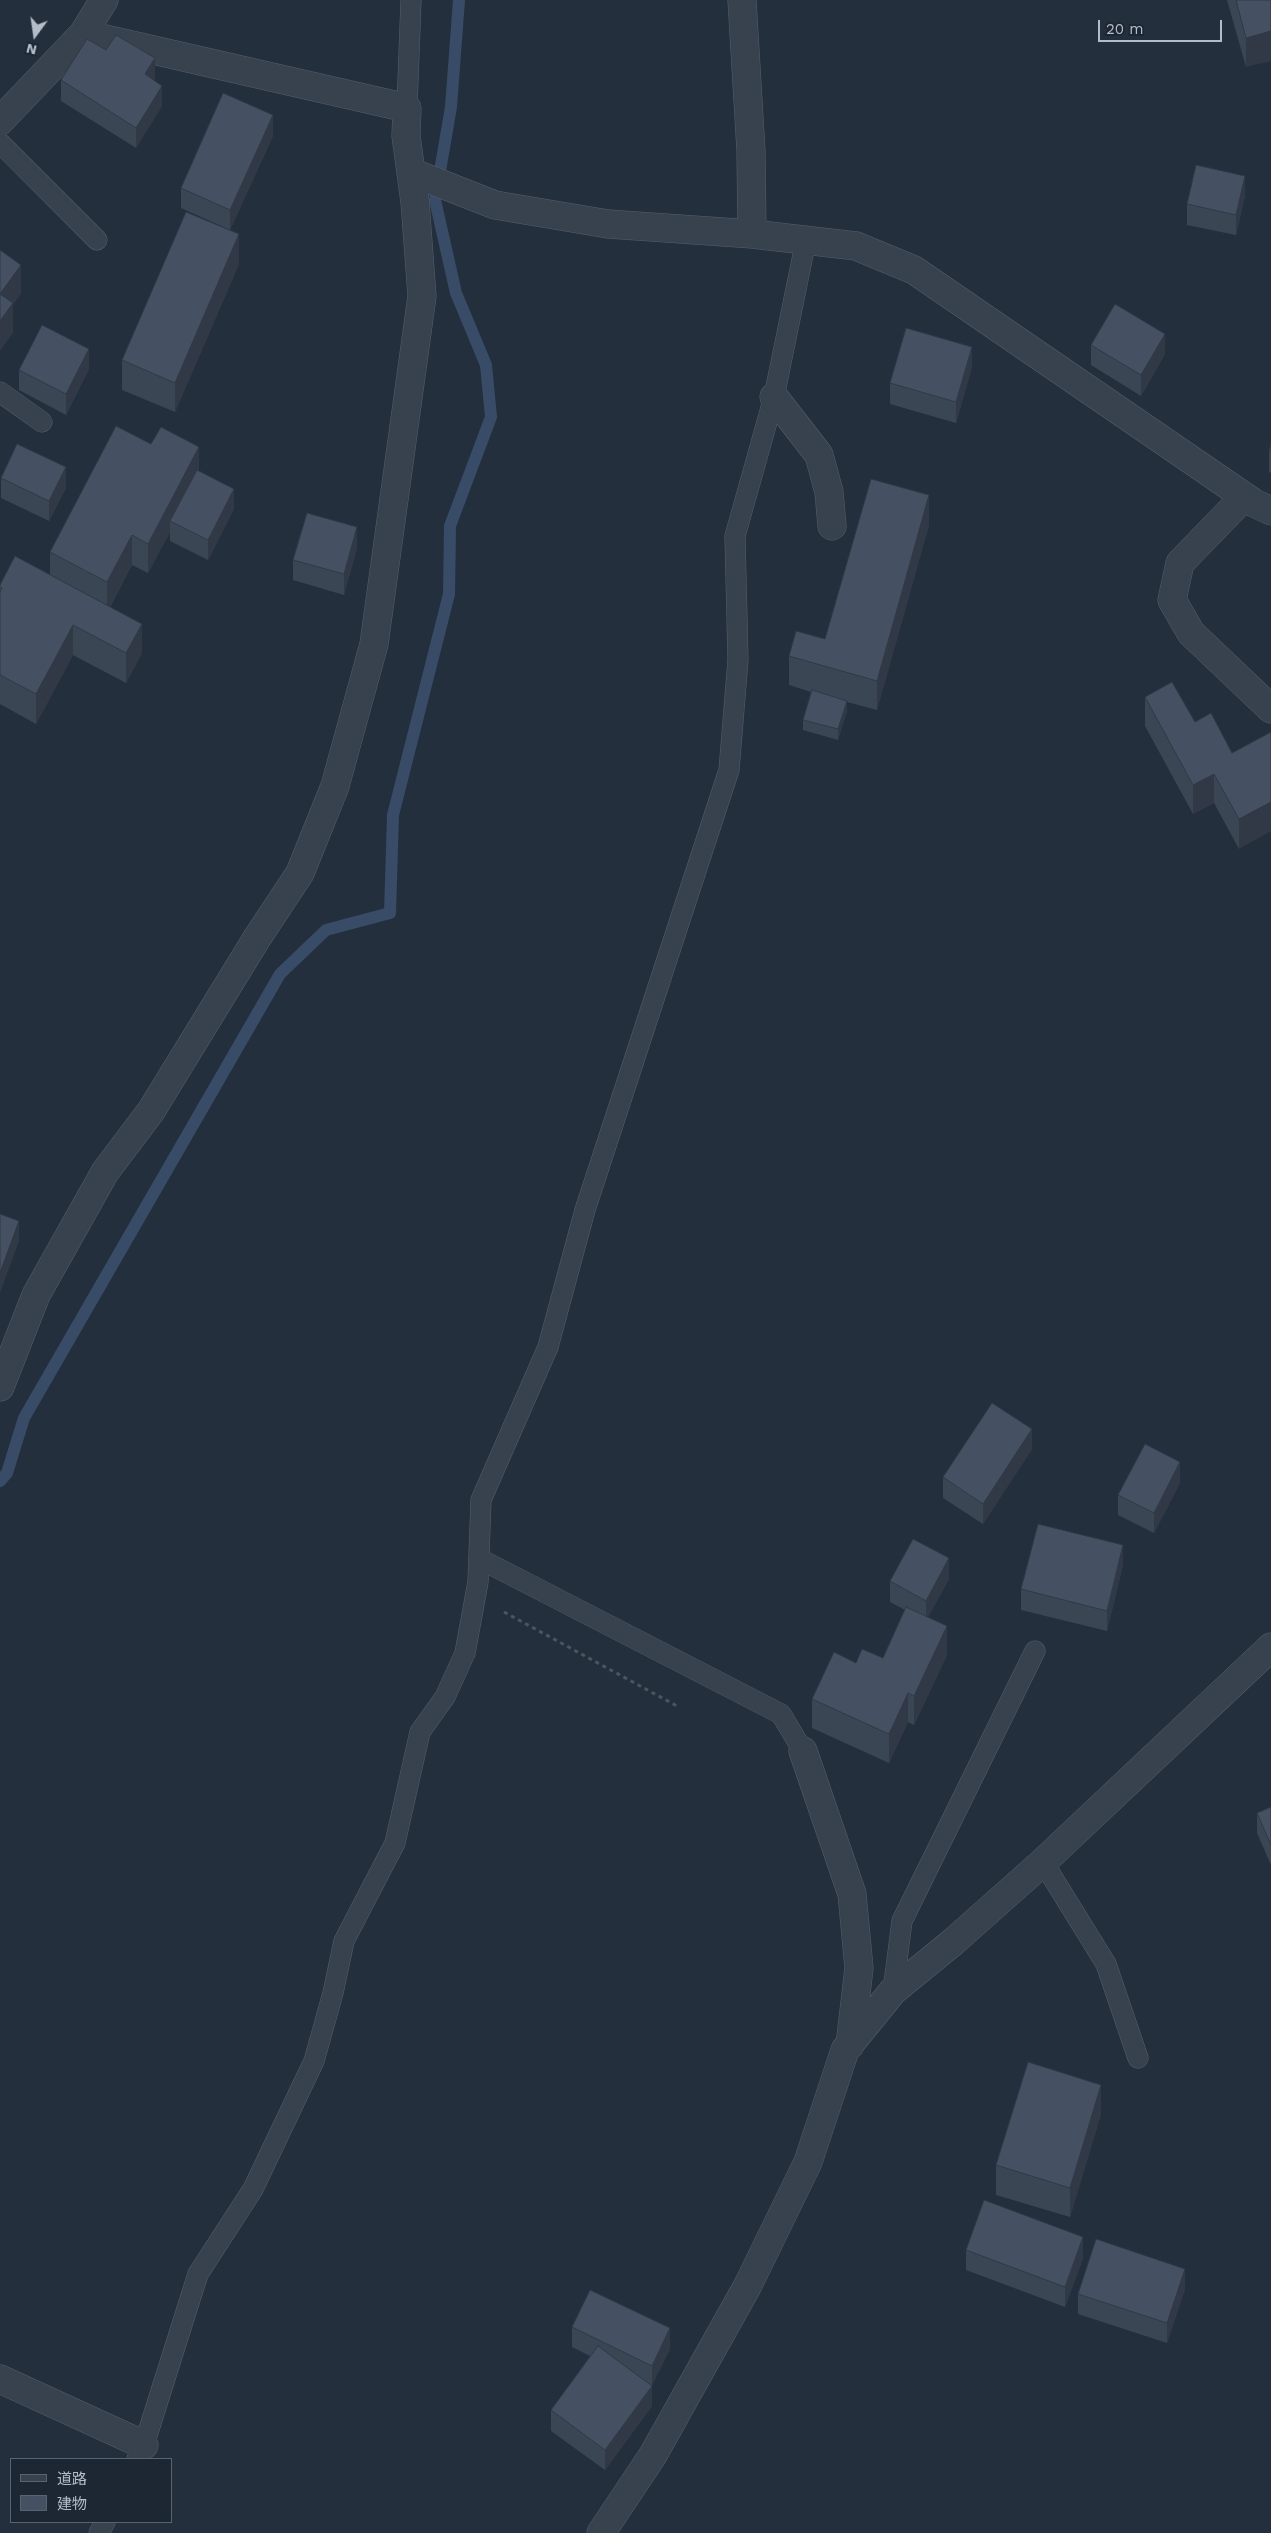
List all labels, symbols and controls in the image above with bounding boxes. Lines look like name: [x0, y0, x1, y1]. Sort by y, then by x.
north arrow: [10, 10, 60, 60]
scale bar: [1101, 10, 1225, 42]
text: 20 m: [1106, 20, 1144, 38]
text: N: [24, 41, 38, 59]
legend: [10, 2458, 172, 2523]
text: 道路: [57, 2470, 87, 2488]
text: 建物: [57, 2495, 87, 2513]

